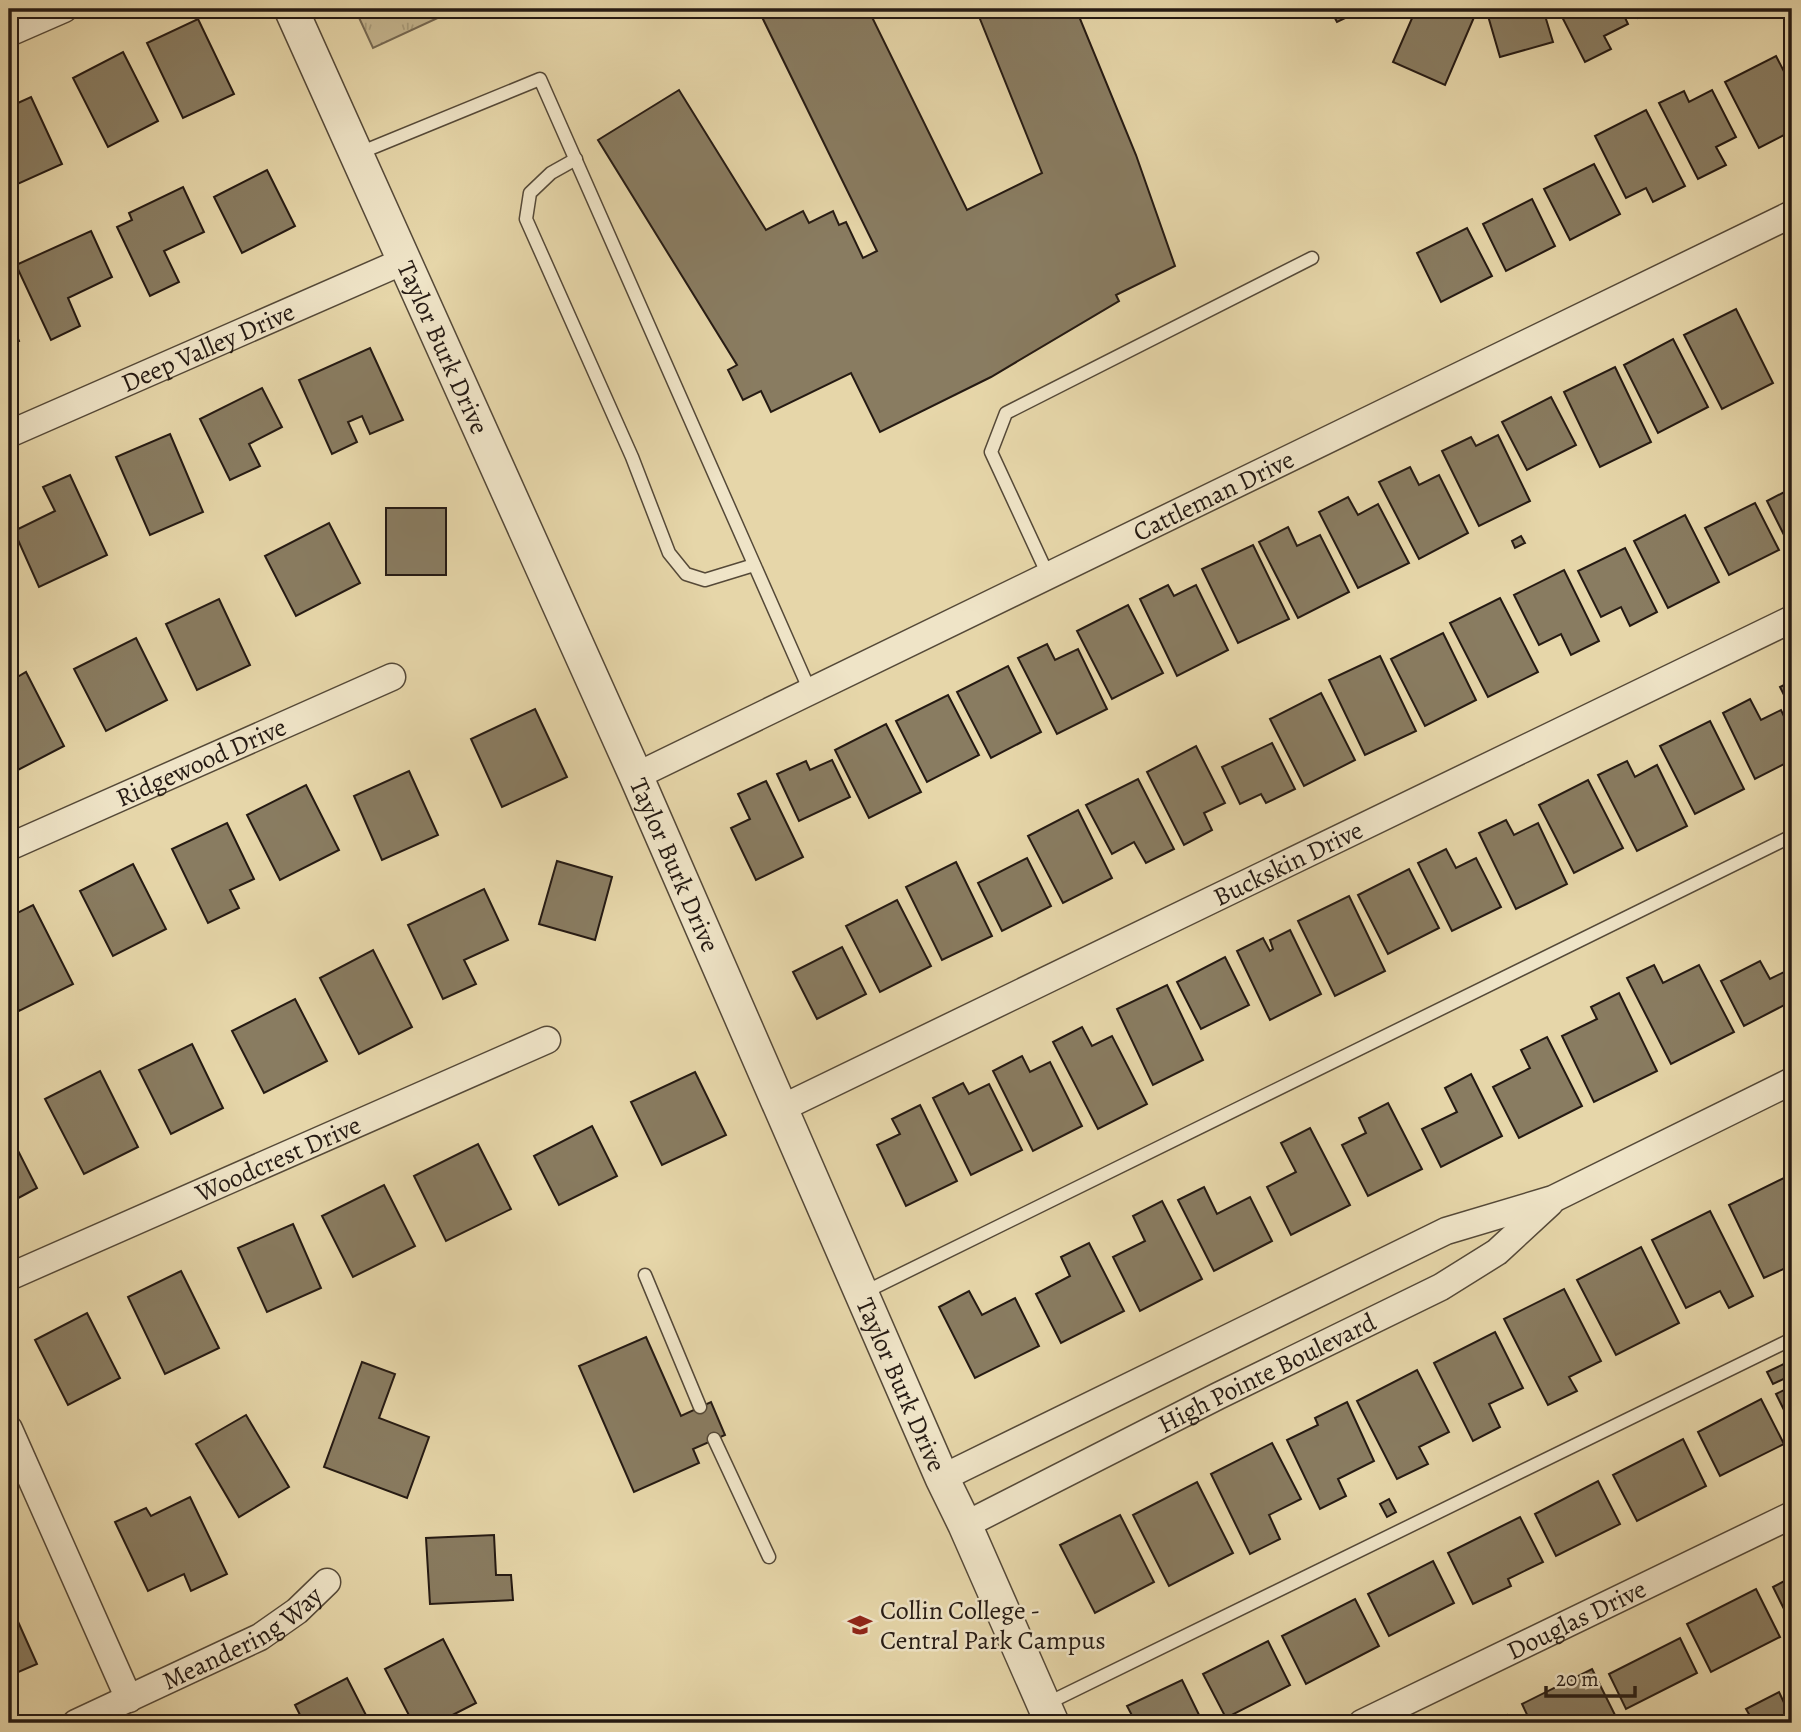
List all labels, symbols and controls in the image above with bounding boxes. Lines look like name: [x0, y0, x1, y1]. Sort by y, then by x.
street label: Taylor Burk Drive: [389, 255, 497, 440]
street label: Deep Valley Drive: [116, 294, 300, 400]
street label: Cattleman Drive: [1127, 441, 1300, 549]
street label: Ridgewood Drive: [110, 709, 292, 815]
street label: Taylor Burk Drive: [621, 772, 728, 957]
street label: Buckskin Drive: [1207, 812, 1368, 914]
street label: Woodcrest Drive: [189, 1107, 366, 1211]
street label: Taylor Burk Drive: [848, 1292, 955, 1477]
street label: High Pointe Boulevard: [1152, 1304, 1382, 1441]
street label: Douglas Drive: [1501, 1571, 1652, 1668]
street label: Meandering Way: [156, 1578, 330, 1698]
place label: Collin College - Central Park Campus: [880, 1593, 1106, 1658]
school or university icon: Collin College - Central Park Campus: [846, 1611, 874, 1639]
scale bar: [1546, 1655, 1635, 1699]
text: 20 m: [1556, 1665, 1599, 1693]

